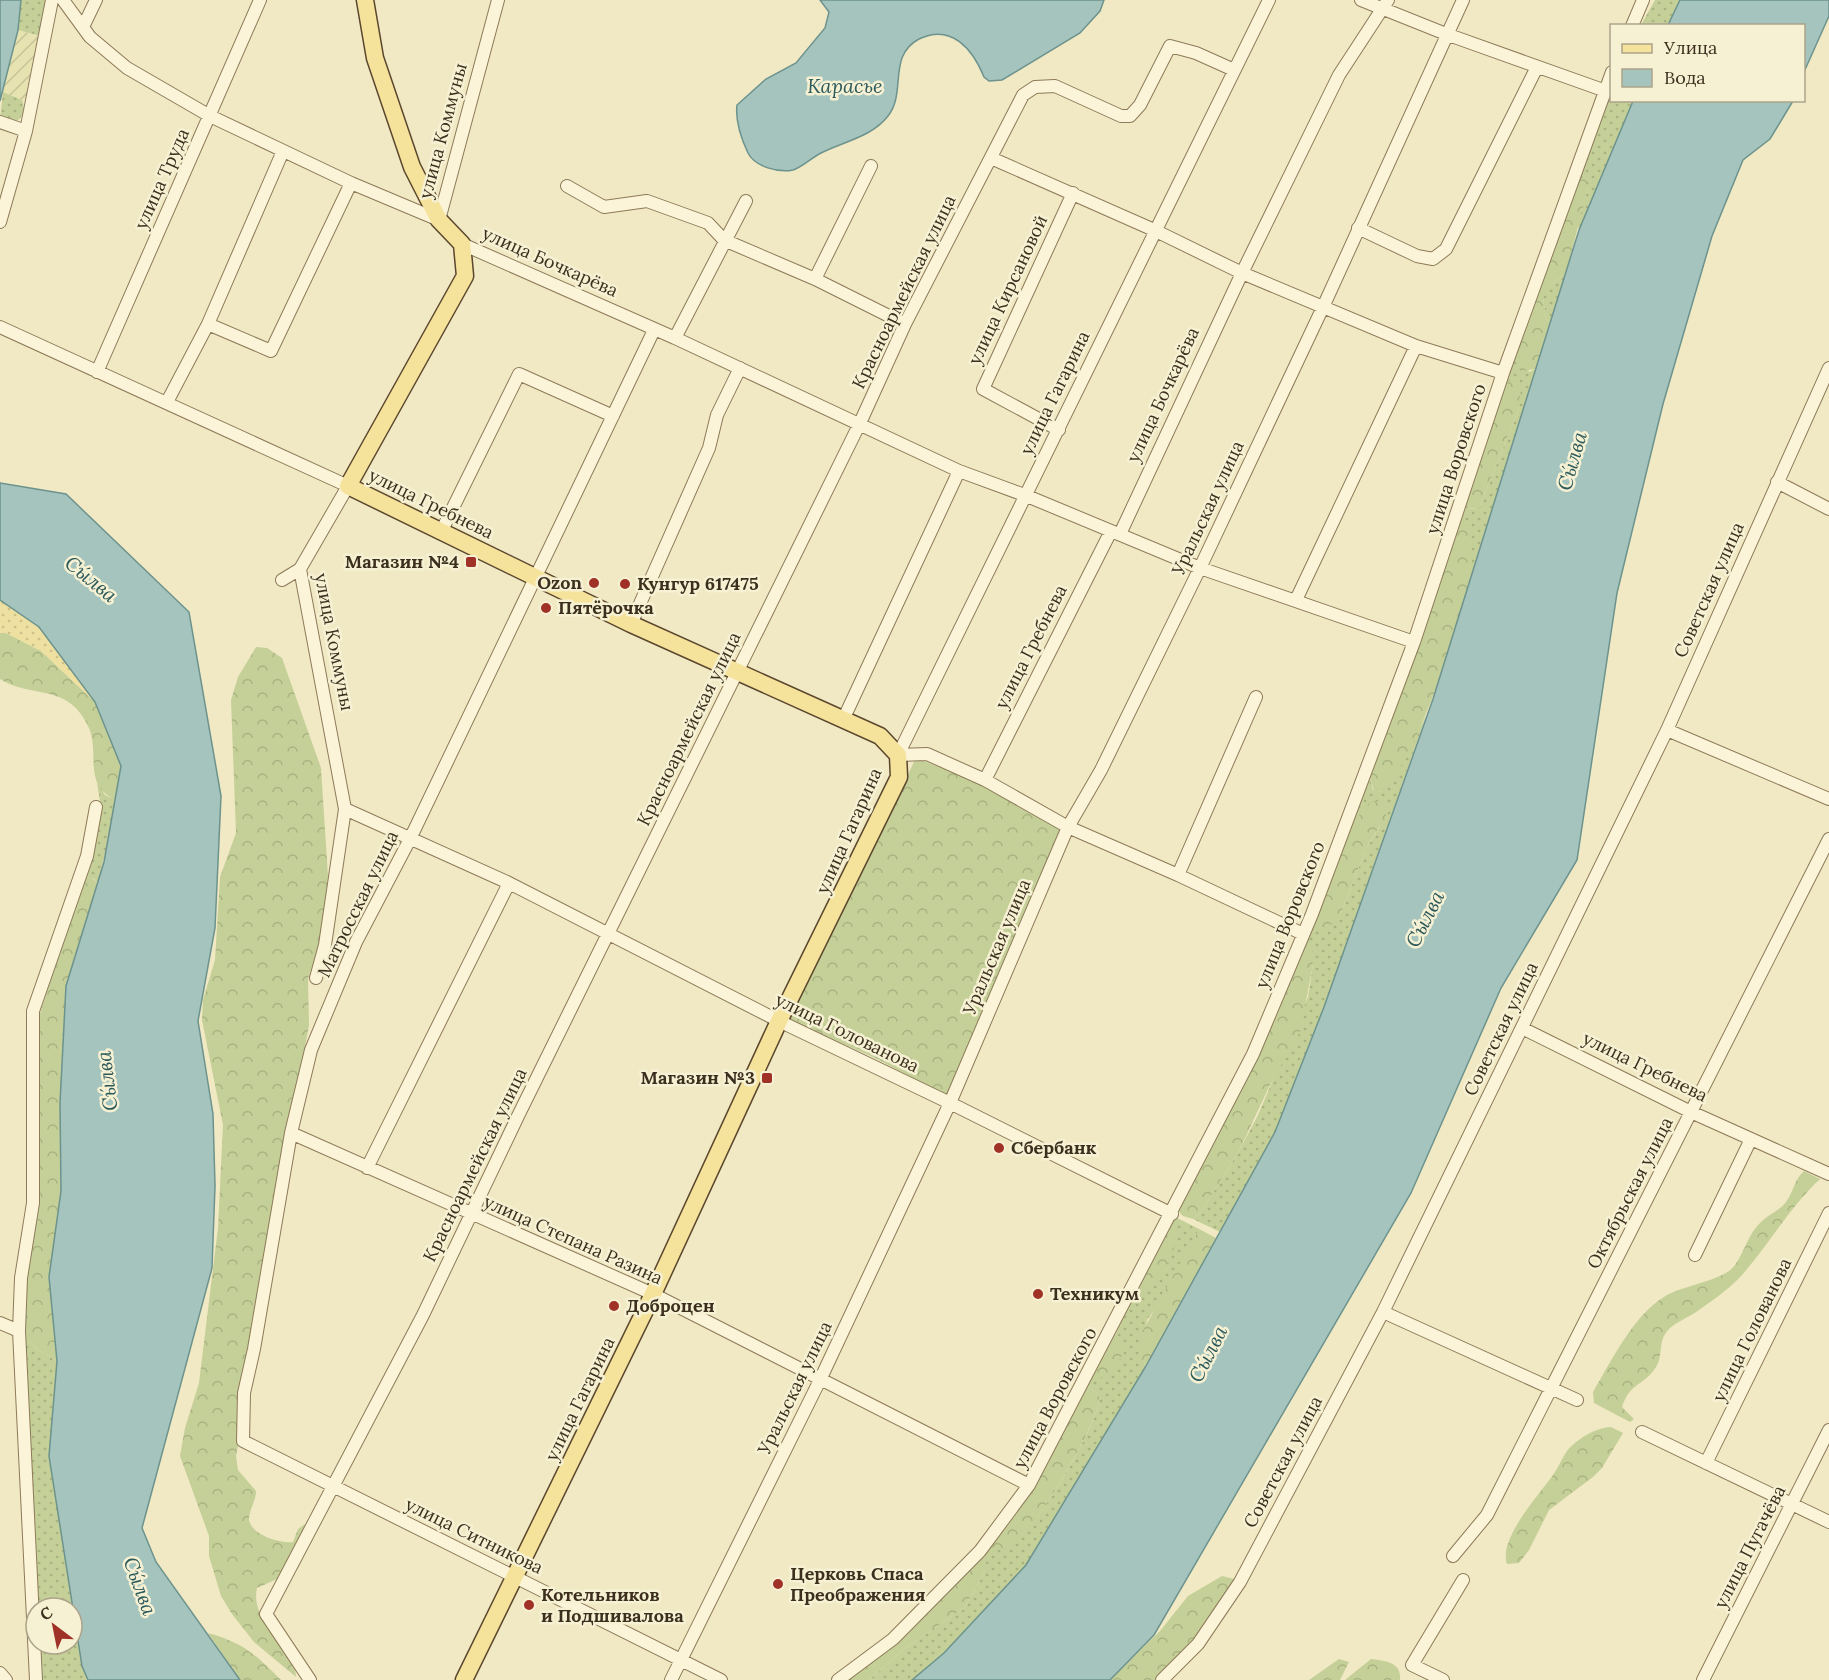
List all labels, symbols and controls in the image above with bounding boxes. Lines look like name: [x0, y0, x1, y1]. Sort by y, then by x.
legend: [1610, 24, 1805, 102]
text: Улица: [1663, 36, 1717, 59]
street label: улица Коммуны: [413, 60, 472, 201]
text: Вода: [1664, 66, 1706, 89]
water label: Карасье: [807, 73, 883, 98]
street label: улица Труда: [129, 125, 194, 233]
street label: Красноармейская улица: [847, 191, 961, 392]
street label: улица Кирсановой: [963, 211, 1052, 368]
street label: улица Бочкарёва: [479, 221, 622, 302]
street label: улица Бочкарёва: [1121, 324, 1204, 466]
street label: улица Гагарина: [1015, 327, 1095, 459]
street label: улица Воровского: [1420, 381, 1491, 537]
water label: Сы́лва: [1551, 429, 1592, 493]
street label: Уральская улица: [1166, 437, 1249, 580]
street label: улица Гребнева: [365, 463, 498, 544]
street label: Советская улица: [1668, 518, 1749, 661]
water label: Сы́лва: [60, 550, 123, 607]
place label: Магазин №4: [345, 550, 459, 573]
marker: Магазин №4: [464, 555, 478, 569]
street label: улица Коммуны: [310, 571, 359, 713]
place label: Ozon: [537, 571, 583, 594]
place label: Кунгур 617475: [637, 572, 759, 595]
marker: Ozon: [587, 576, 601, 590]
marker: Кунгур 617475: [618, 577, 632, 591]
street label: улица Гребнева: [989, 581, 1072, 713]
place label: Пятёрочка: [558, 596, 654, 619]
marker: Пятёрочка: [539, 601, 553, 615]
street label: Красноармейская улица: [632, 628, 746, 829]
street label: улица Гагарина: [811, 764, 887, 897]
street label: Матросская улица: [312, 827, 403, 981]
street label: улица Воровского: [1249, 838, 1330, 992]
street label: Уральская улица: [957, 875, 1036, 1019]
water label: Сы́лва: [1400, 886, 1449, 951]
street label: Советская улица: [1458, 958, 1543, 1099]
street label: улица Голованова: [772, 988, 923, 1077]
street label: улица Гребнева: [1579, 1026, 1712, 1107]
water label: Сы́лва: [90, 1050, 123, 1112]
street label: Красноармейская улица: [418, 1064, 532, 1265]
place label: Магазин №3: [640, 1066, 755, 1089]
marker: Магазин №3: [760, 1071, 774, 1085]
street label: Октябрьская улица: [1581, 1113, 1678, 1272]
place label: Сбербанк: [1011, 1136, 1097, 1159]
marker: Сбербанк: [992, 1141, 1006, 1155]
street label: улица Степана Разина: [480, 1190, 666, 1289]
street label: улица Голованова: [1707, 1254, 1796, 1405]
place label: Техникум: [1050, 1282, 1139, 1305]
marker: Техникум: [1031, 1287, 1045, 1301]
place label: Доброцен: [626, 1294, 715, 1317]
marker: Доброцен: [607, 1299, 621, 1313]
street label: Уральская улица: [752, 1317, 837, 1459]
water label: Сы́лва: [1183, 1321, 1232, 1386]
street label: улица Воровского: [1008, 1323, 1102, 1472]
street label: улица Гагарина: [540, 1333, 620, 1465]
street label: Советская улица: [1238, 1392, 1327, 1532]
street label: улица Пугачёва: [1709, 1481, 1790, 1612]
street label: улица Ситникова: [402, 1492, 547, 1579]
water label: Сы́лва: [118, 1553, 162, 1618]
place label: Церковь Спаса Преображения: [790, 1562, 926, 1606]
marker: Церковь Спаса Преображения: [771, 1577, 785, 1591]
place label: Котельников и Подшивалова: [541, 1583, 684, 1627]
north arrow: [24, 1596, 84, 1656]
marker: Котельников и Подшивалова: [522, 1598, 536, 1612]
text: С: [36, 1602, 56, 1625]

